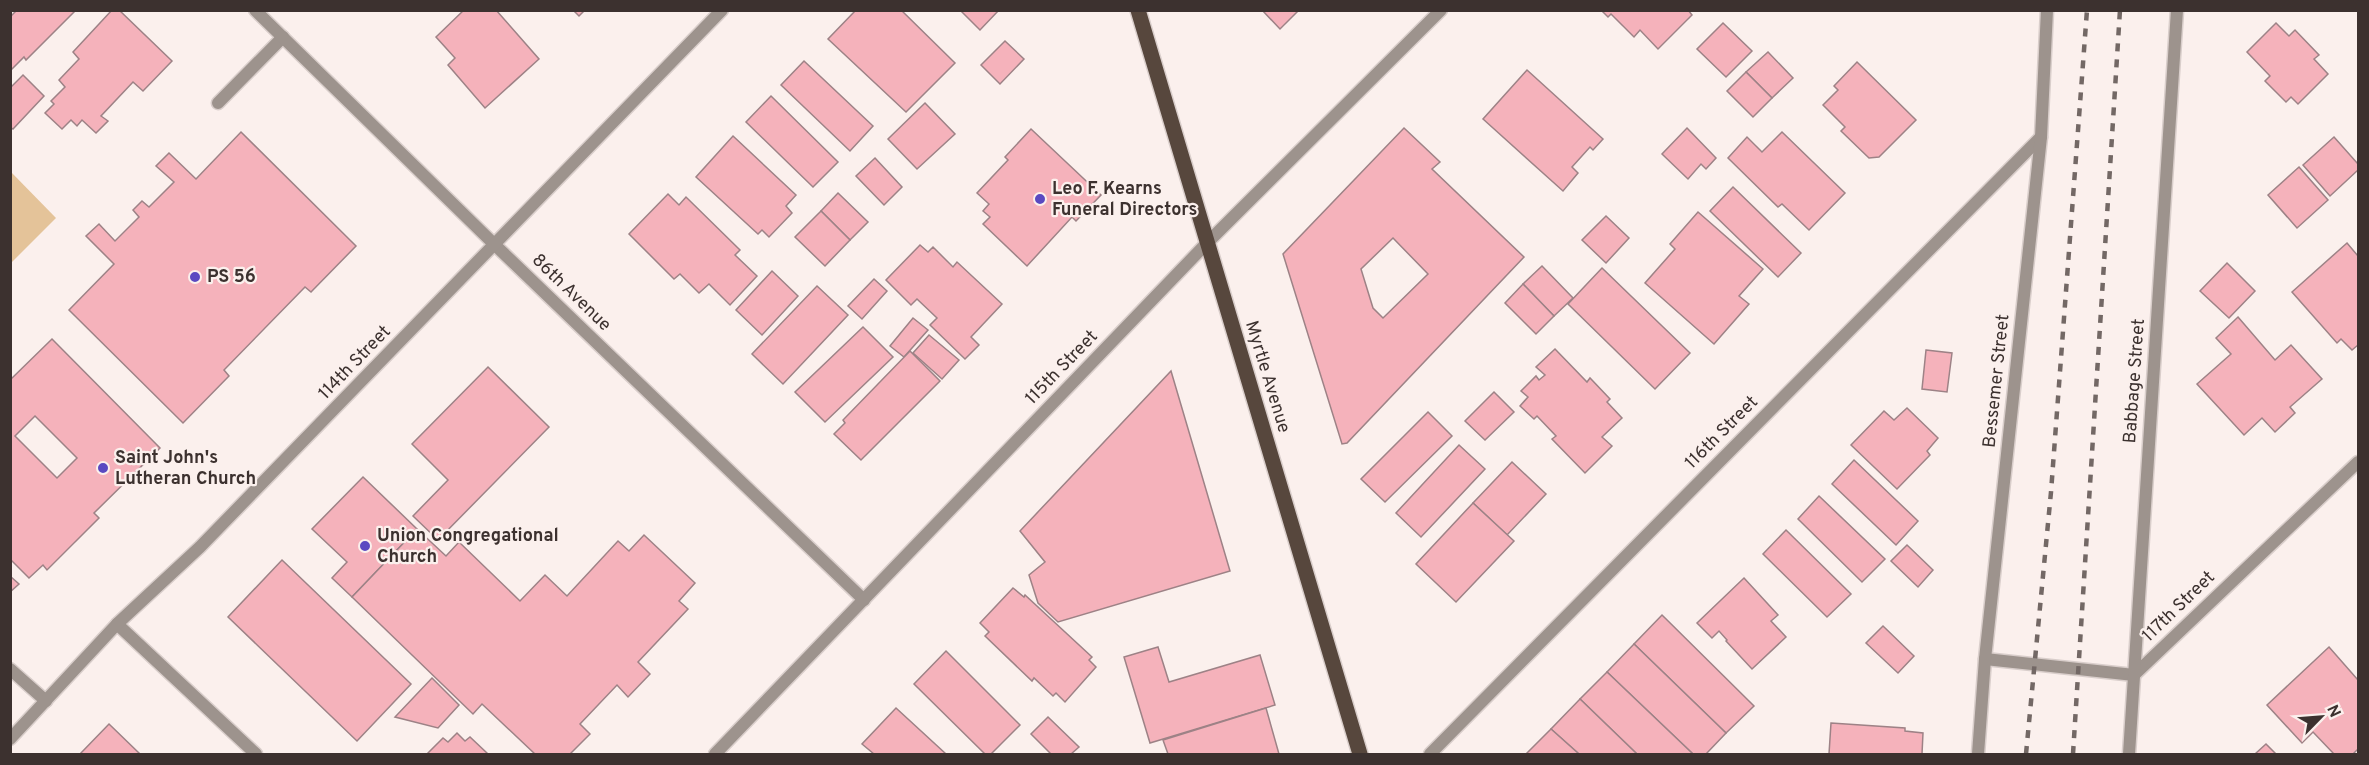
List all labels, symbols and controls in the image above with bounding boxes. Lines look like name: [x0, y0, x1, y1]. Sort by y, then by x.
place label: Leo F. Kearns Funeral Directors: [1052, 178, 1197, 222]
marker: Leo F. Kearns Funeral Directors: [1033, 192, 1047, 206]
street label: 86th Avenue: [526, 249, 616, 337]
place label: PS 56: [207, 266, 256, 289]
marker: PS 56: [188, 270, 202, 284]
street label: Bessemer Street: [1979, 313, 2015, 449]
street label: Myrtle Avenue: [1239, 318, 1295, 436]
street label: Babbage Street: [2119, 318, 2151, 444]
street label: 114th Street: [314, 321, 396, 405]
street label: 115th Street: [1021, 326, 1103, 410]
street label: 116th Street: [1680, 391, 1764, 475]
place label: Saint John's Lutheran Church: [115, 447, 256, 491]
marker: Saint John's Lutheran Church: [96, 461, 110, 475]
place label: Union Congregational Church: [377, 525, 559, 569]
marker: Union Congregational Church: [358, 539, 372, 553]
street label: 117th Street: [2138, 567, 2220, 647]
north arrow: [2291, 687, 2351, 747]
text: N: [2321, 702, 2344, 721]

